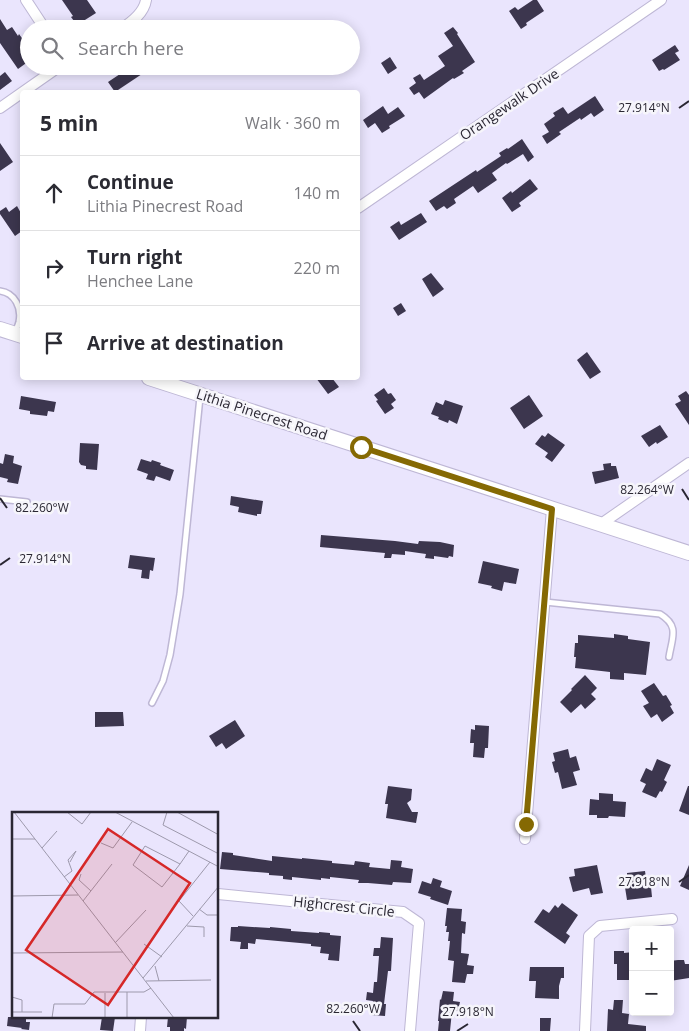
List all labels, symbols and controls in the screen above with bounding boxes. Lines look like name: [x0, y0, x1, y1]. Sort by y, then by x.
search box: [20, 20, 360, 75]
icon: search: [38, 34, 66, 62]
text: Search here: [78, 35, 184, 61]
street label: Orangewalk Drive: [456, 64, 562, 144]
text: 27.914°N: [618, 99, 670, 116]
text: 5 min: [40, 109, 98, 137]
text: Walk · 360 m: [245, 112, 340, 134]
text: Continue: [87, 169, 174, 195]
icon: ahead: [40, 179, 68, 207]
text: 140 m: [294, 182, 340, 204]
text: Lithia Pinecrest Road: [87, 195, 243, 217]
text: Turn right: [87, 244, 182, 270]
icon: right: [40, 254, 68, 282]
text: 220 m: [294, 257, 340, 279]
text: Henchee Lane: [87, 270, 193, 292]
icon: arrive: [40, 329, 68, 357]
text: Arrive at destination: [87, 330, 284, 356]
street label: Lithia Pinecrest Road: [194, 384, 330, 444]
route start: [350, 436, 373, 459]
text: 82.264°W: [620, 481, 674, 498]
text: 82.260°W: [15, 499, 69, 516]
text: 27.914°N: [19, 550, 71, 567]
inset map: [12, 812, 219, 1018]
route end: [515, 813, 538, 836]
text: 27.918°N: [618, 873, 670, 890]
street label: Highcrest Circle: [292, 891, 396, 921]
map controls: [629, 926, 674, 1016]
button: +: [629, 926, 674, 971]
button: −: [629, 971, 674, 1016]
text: 82.260°W: [326, 1000, 380, 1017]
text: 27.918°N: [442, 1003, 494, 1020]

